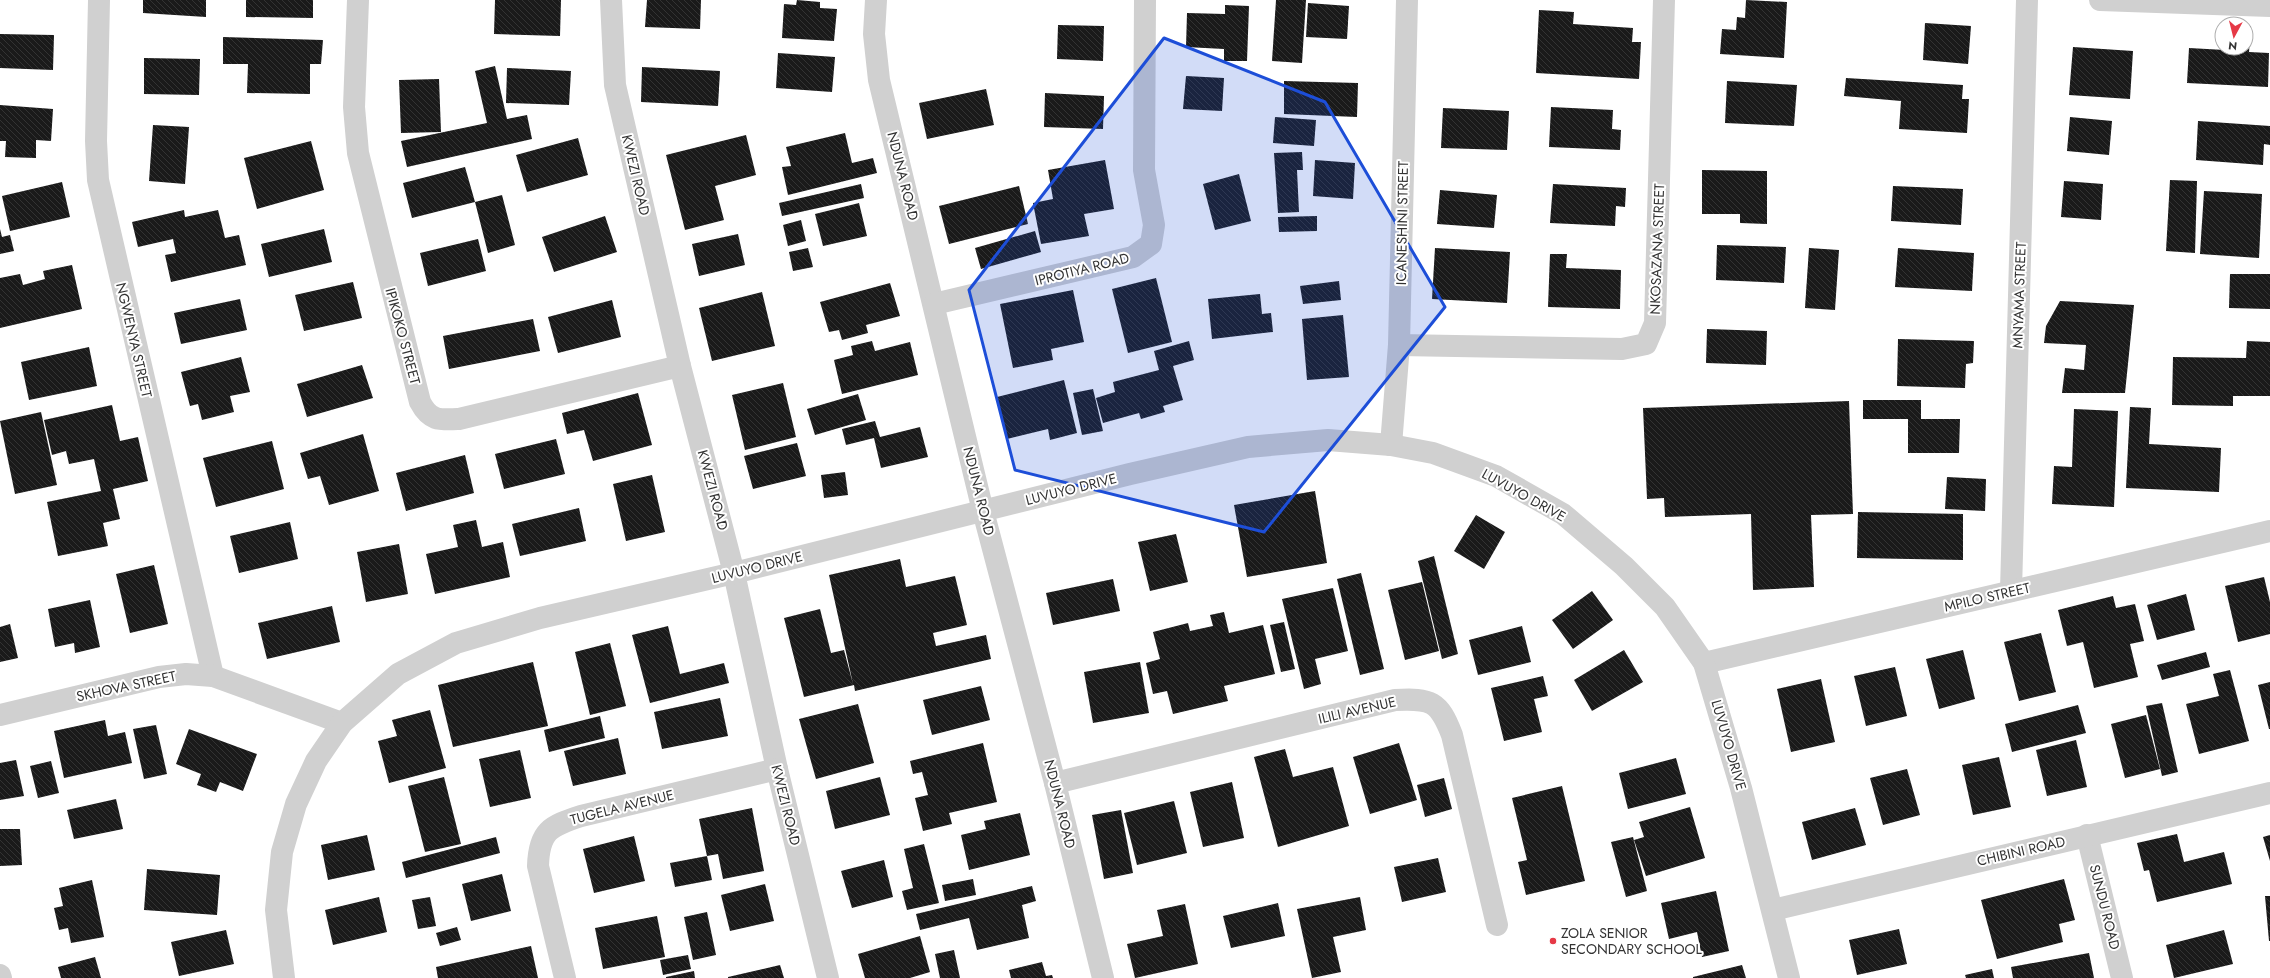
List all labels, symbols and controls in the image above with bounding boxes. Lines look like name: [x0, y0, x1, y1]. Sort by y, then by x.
north arrow: [2214, 16, 2254, 56]
text: N: [2227, 37, 2238, 54]
street label: NDUNA ROAD: [882, 130, 924, 222]
street label: KWEZI ROAD: [617, 133, 655, 217]
street label: ICANESHINI STREET: [1391, 160, 1413, 285]
street label: NKOSAZANA STREET: [1645, 183, 1669, 315]
street label: MNYAMA STREET: [2007, 241, 2031, 349]
street label: IPROTIYA ROAD: [1033, 248, 1131, 290]
street label: NGWENYA STREET: [111, 280, 157, 400]
street label: IPIKOKO STREET: [381, 285, 426, 387]
street label: NDUNA ROAD: [958, 445, 1000, 537]
street label: KWEZI ROAD: [693, 448, 733, 532]
street label: LUVUYO DRIVE: [1478, 464, 1570, 526]
street label: LUVUYO DRIVE: [1023, 468, 1119, 510]
street label: LUVUYO DRIVE: [709, 546, 805, 588]
street label: MPILO STREET: [1942, 577, 2032, 617]
street label: SKHOVA STREET: [74, 666, 178, 706]
street label: ILILI AVENUE: [1316, 691, 1398, 729]
street label: LUVUYO DRIVE: [1707, 697, 1751, 793]
street label: NDUNA ROAD: [1039, 758, 1081, 850]
street label: KWEZI ROAD: [766, 763, 806, 847]
street label: TUGELA AVENUE: [568, 784, 676, 830]
street label: CHIBINI ROAD: [1975, 831, 2067, 871]
street label: SUNDU ROAD: [2085, 862, 2125, 952]
place label: ZOLA SENIOR SECONDARY SCHOOL: [1561, 923, 1702, 959]
marker: ZOLA SENIOR SECONDARY SCHOOL: [1548, 936, 1558, 946]

